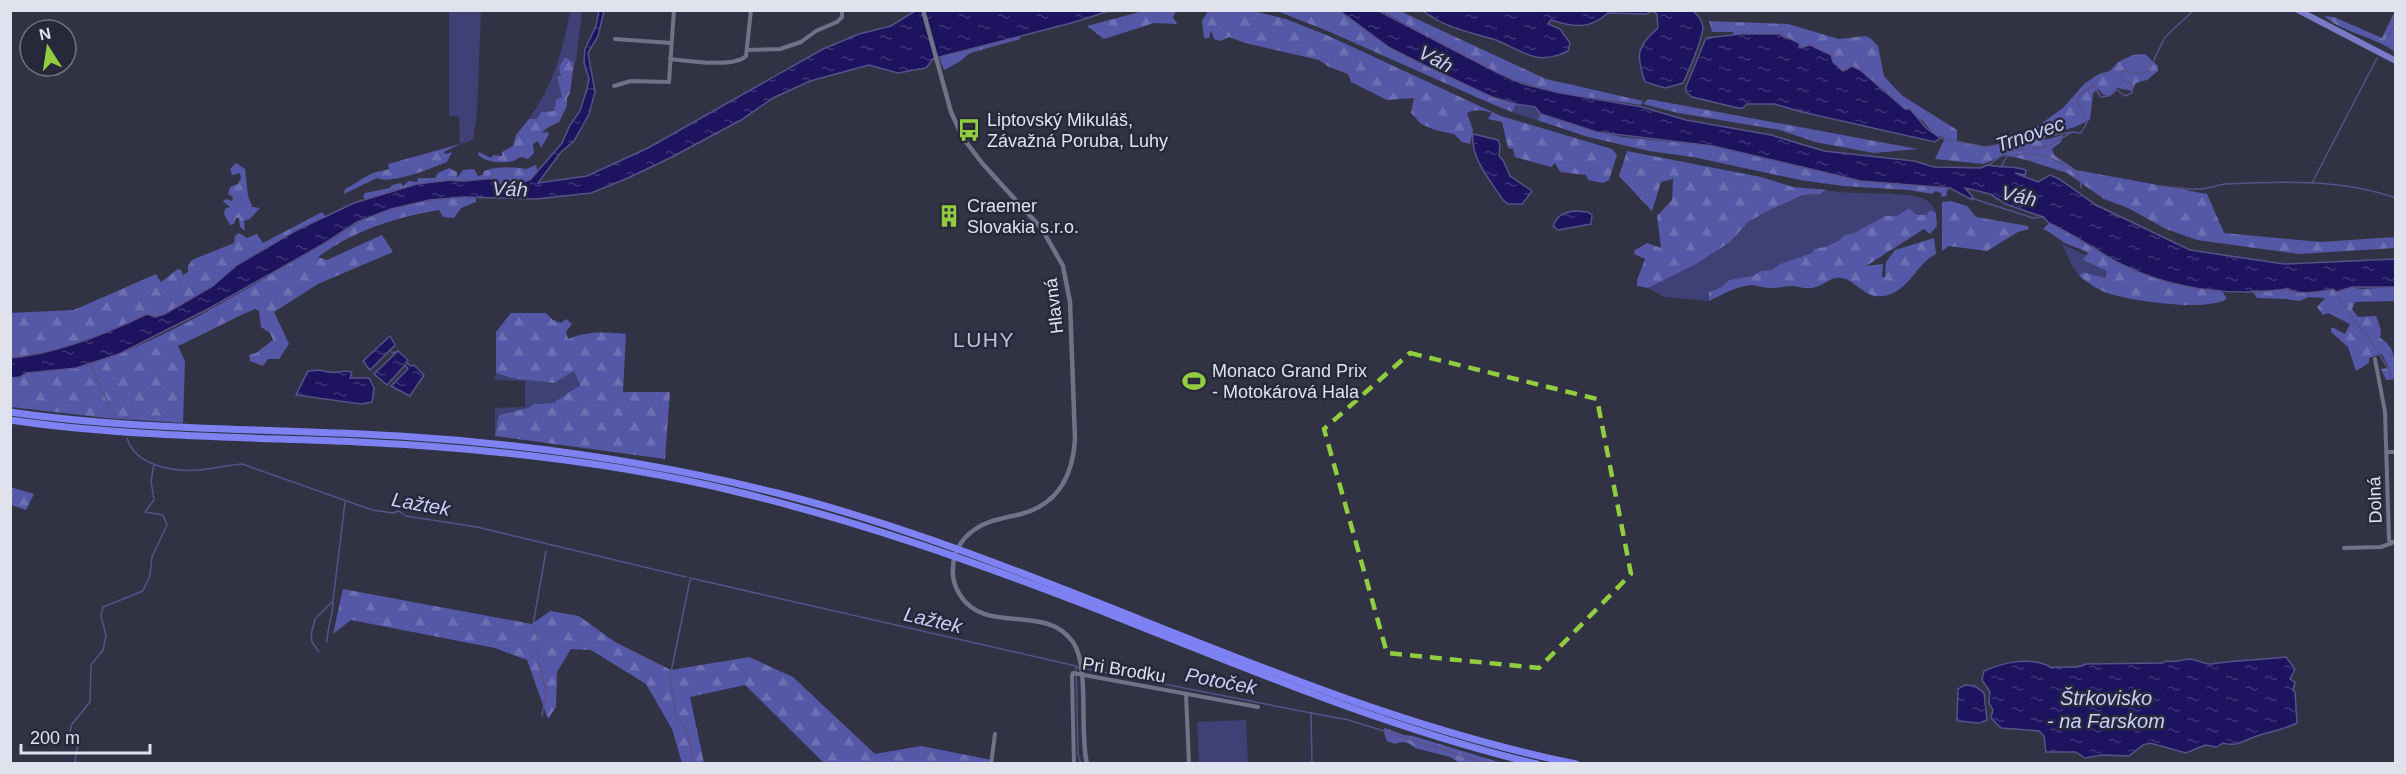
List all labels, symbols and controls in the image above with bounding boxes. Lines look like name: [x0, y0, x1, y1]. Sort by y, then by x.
north arrow: [18, 18, 78, 78]
text: N: [38, 24, 52, 43]
water label: Váh: [1415, 41, 1457, 77]
place label: Liptovský Mikuláš, Závažná Poruba, Luhy: [987, 110, 1168, 151]
water label: Trnovec: [1993, 112, 2067, 156]
bus stop icon: Liptovský Mikuláš, Závažná Poruba, Luhy: [956, 117, 982, 143]
water label: Váh: [492, 177, 528, 201]
water label: Váh: [1999, 181, 2039, 211]
place label: Craemer Slovakia s.r.o.: [967, 196, 1079, 237]
building icon: Craemer Slovakia s.r.o.: [936, 203, 962, 229]
street label: Hlavná: [1041, 276, 1067, 335]
district label: LUHY: [953, 328, 1015, 351]
place label: Monaco Grand Prix - Motokárová Hala: [1212, 361, 1367, 402]
sports icon: Monaco Grand Prix - Motokárová Hala: [1181, 368, 1207, 394]
street label: Dolná: [2364, 475, 2386, 524]
water label: Lažtek: [390, 488, 453, 520]
water label: Lažtek: [902, 603, 965, 638]
street label: Pri Brodku: [1081, 654, 1167, 686]
water label: Potoček: [1183, 663, 1260, 699]
water label: Štrkovisko - na Farskom: [2047, 687, 2165, 732]
scale bar: [21, 717, 150, 755]
text: 200 m: [30, 728, 80, 748]

